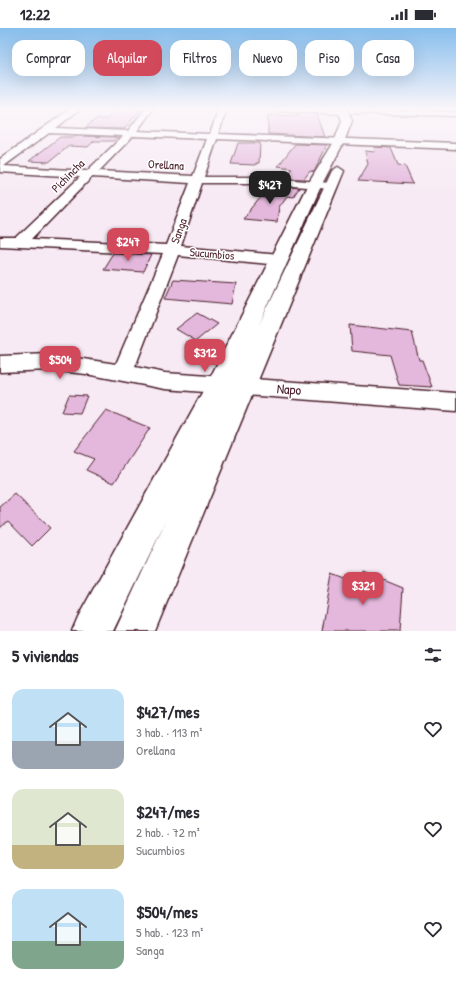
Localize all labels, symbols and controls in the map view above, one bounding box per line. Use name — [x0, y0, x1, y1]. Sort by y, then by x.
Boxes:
text: 12:22 — [20, 4, 50, 25]
chip: Comprar — [12, 40, 85, 76]
chip: Alquilar — [93, 40, 162, 76]
chip: Filtros — [170, 40, 231, 76]
chip: Nuevo — [239, 40, 297, 76]
chip: Piso — [305, 40, 354, 76]
chip: Casa — [362, 40, 414, 76]
street label: Pichincha — [47, 155, 88, 196]
street label: Orellana — [148, 155, 185, 174]
pin: $427 — [246, 171, 294, 205]
text: $427 — [258, 175, 282, 193]
street label: Sanga — [166, 216, 191, 246]
pin: $247 — [104, 228, 152, 262]
text: $247 — [116, 232, 140, 250]
street label: Sucumbios — [189, 243, 236, 264]
pin: $312 — [181, 339, 229, 373]
text: $312 — [193, 343, 217, 361]
pin: $504 — [36, 346, 84, 380]
text: $504 — [49, 350, 71, 368]
street label: Napo — [276, 378, 302, 400]
pin: $321 — [339, 572, 387, 606]
text: $321 — [351, 576, 375, 594]
text: 5 viviendas — [12, 644, 79, 667]
icon: filters — [422, 644, 444, 666]
text: $427/mes — [136, 700, 199, 723]
icon: home — [44, 705, 92, 753]
icon: heart — [422, 718, 444, 740]
text: 3 hab. · 113 m² — [136, 723, 202, 741]
text: Orellana — [136, 741, 175, 759]
text: $247/mes — [136, 800, 199, 823]
icon: home — [44, 805, 92, 853]
icon: heart — [422, 818, 444, 840]
text: 2 hab. · 72 m² — [136, 823, 200, 841]
text: Sucumbios — [136, 841, 185, 859]
text: $504/mes — [136, 900, 198, 923]
icon: home — [44, 905, 92, 953]
icon: heart — [422, 918, 444, 940]
text: 5 hab. · 123 m² — [136, 923, 203, 941]
text: Sanga — [136, 941, 164, 959]

